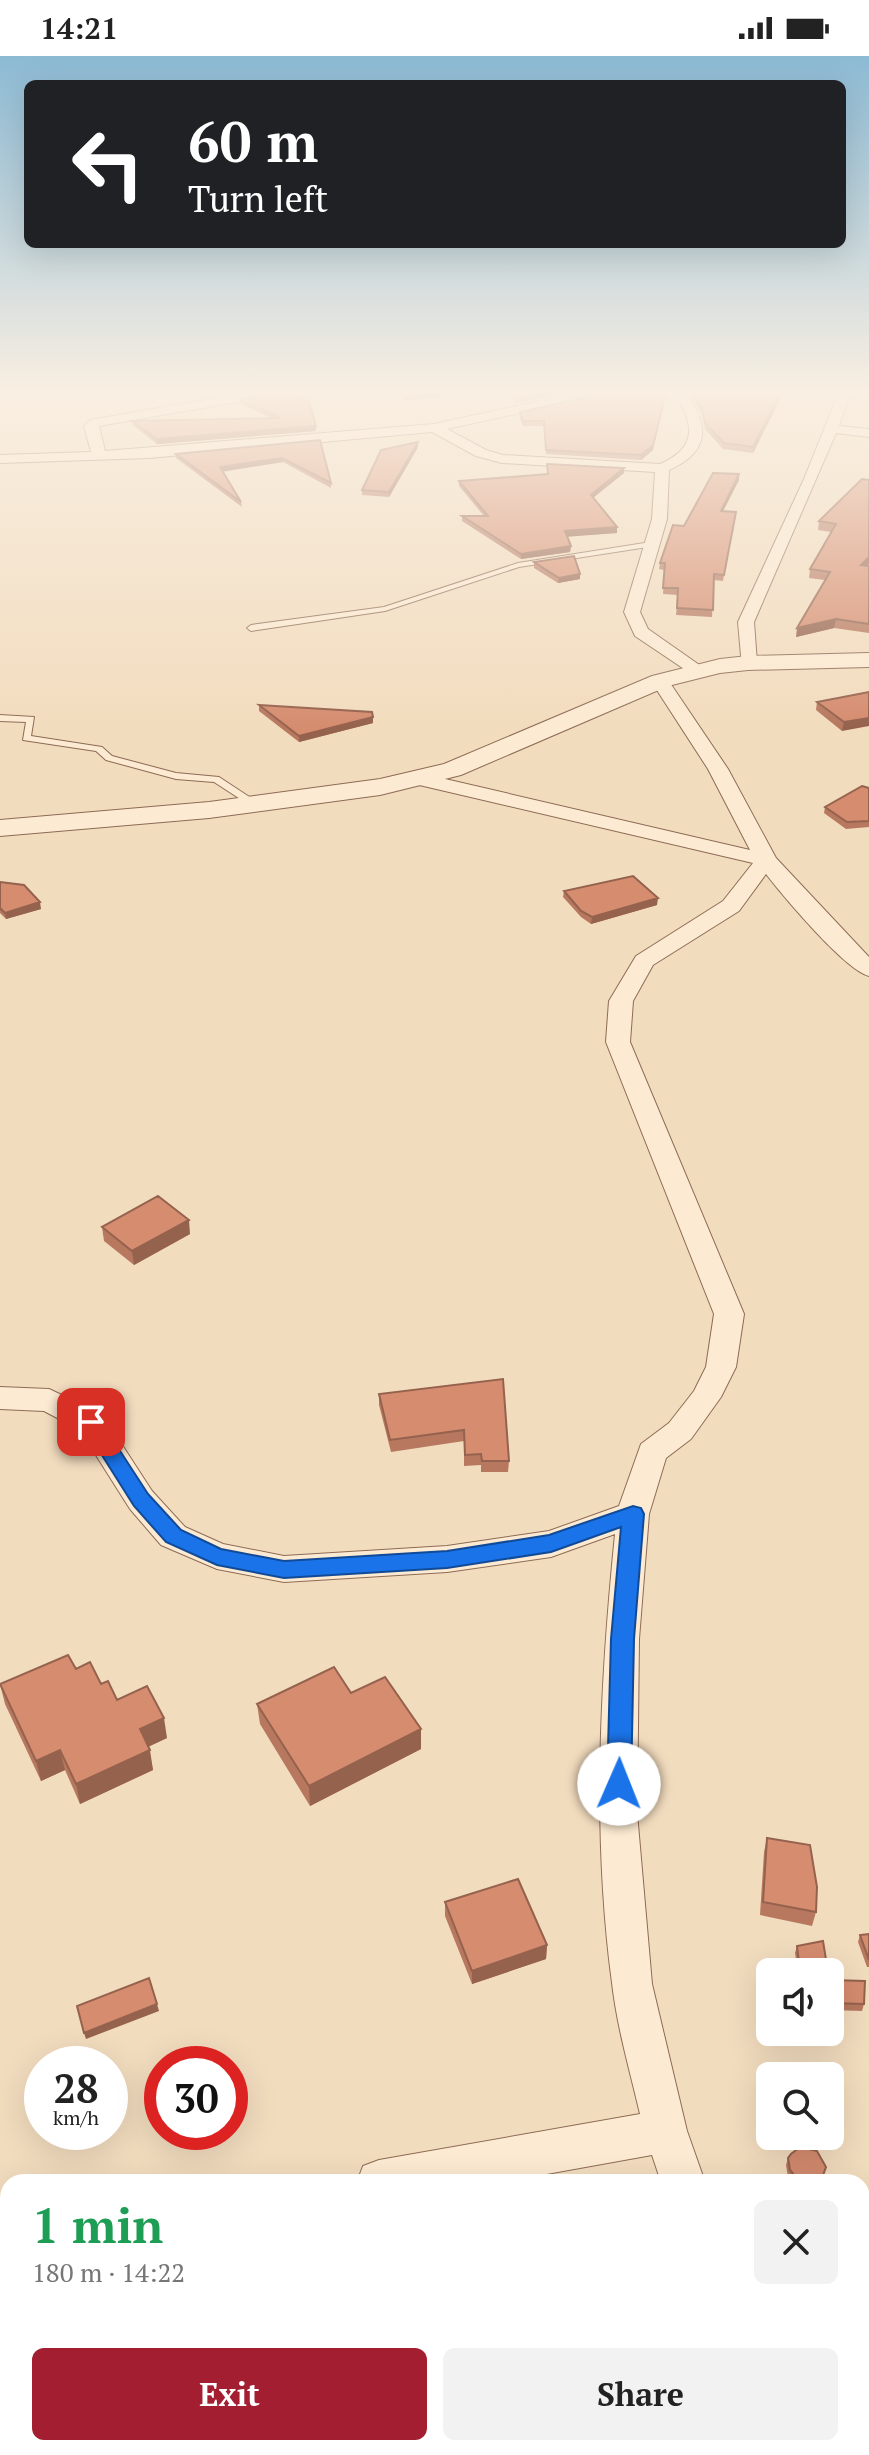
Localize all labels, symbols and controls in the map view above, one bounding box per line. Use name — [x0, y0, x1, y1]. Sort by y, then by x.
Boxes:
text: 14:21 — [40, 8, 118, 48]
text: 60 m — [188, 104, 318, 178]
icon: left — [56, 112, 160, 216]
text: Turn left — [188, 175, 328, 222]
pin — [57, 1388, 125, 1456]
icon: arrive — [69, 1400, 113, 1444]
position arrow — [577, 1742, 661, 1826]
map controls — [756, 1958, 844, 2150]
button: sound — [756, 1958, 844, 2046]
speed limit sign: 30 — [144, 2046, 248, 2150]
text: 28 — [53, 2061, 99, 2114]
button: search — [756, 2062, 844, 2150]
text: km/h — [53, 2104, 99, 2131]
text: 1 min — [32, 2193, 163, 2257]
button: close — [754, 2200, 838, 2284]
text: 180 m · 14:22 — [32, 2255, 185, 2289]
button: Exit — [32, 2348, 427, 2440]
button: Share — [443, 2348, 838, 2440]

